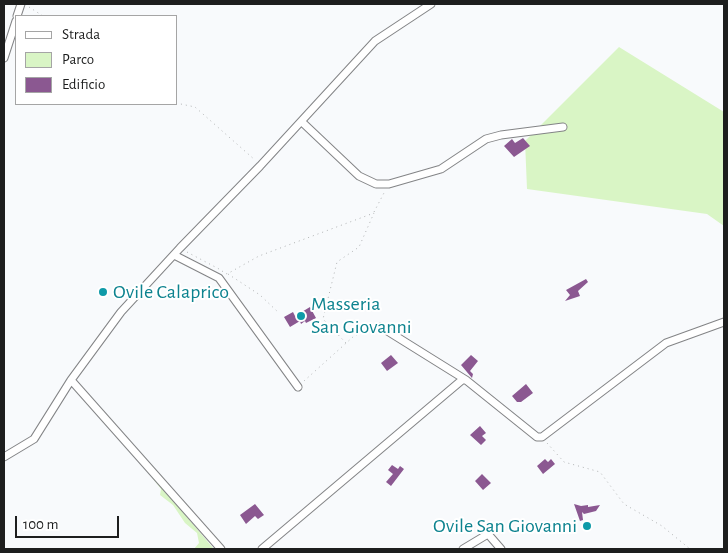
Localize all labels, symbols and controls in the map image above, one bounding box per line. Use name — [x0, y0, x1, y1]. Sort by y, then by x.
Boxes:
legend — [15, 15, 178, 105]
text: Strada — [62, 27, 100, 42]
text: Parco — [62, 52, 94, 67]
text: Edificio — [62, 77, 105, 92]
place label: Ovile Calaprico — [113, 280, 229, 304]
marker: Ovile Calaprico — [97, 286, 109, 298]
place label: Masseria San Giovanni — [311, 292, 412, 339]
marker: Masseria San Giovanni — [295, 310, 307, 322]
scale bar — [18, 506, 121, 538]
place label: Ovile San Giovanni — [433, 514, 577, 538]
text: 100 m — [23, 517, 58, 532]
marker: Ovile San Giovanni — [581, 520, 593, 532]

